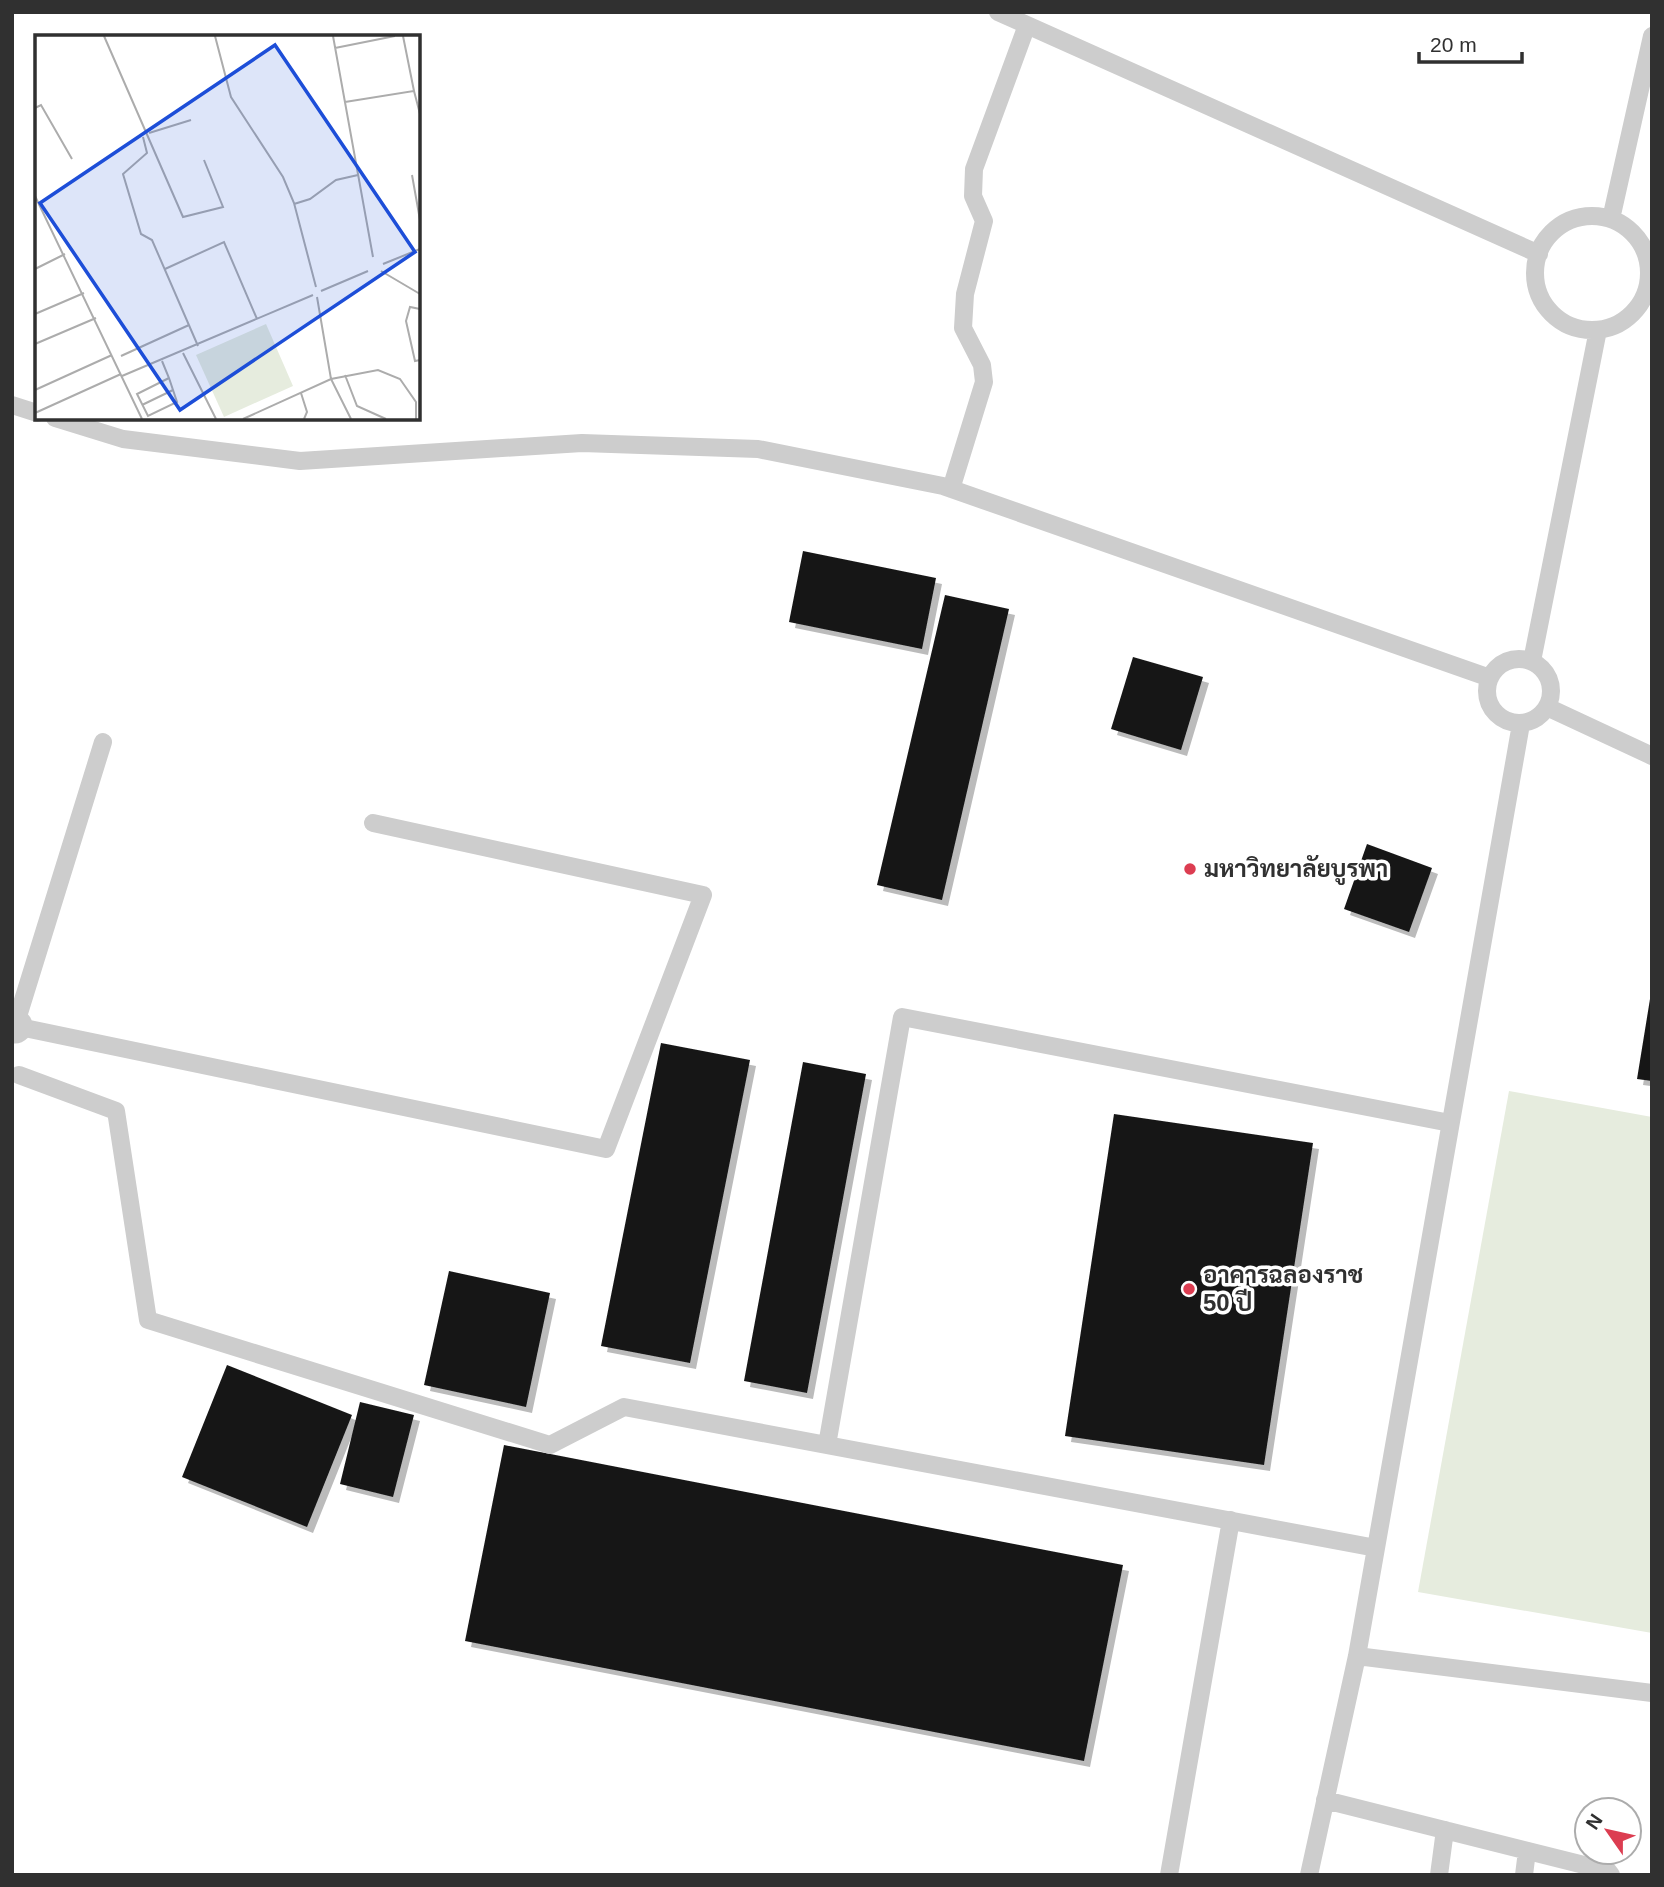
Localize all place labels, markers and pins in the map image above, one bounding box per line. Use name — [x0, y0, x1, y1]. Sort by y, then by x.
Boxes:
place label: มหาวิทยาลัยบูรพา — [1204, 854, 1388, 885]
marker: มหาวิทยาลัยบูรพา — [1182, 861, 1198, 877]
place label: อาคารฉลองราช 50 ปี — [1203, 1261, 1363, 1316]
marker: อาคารฉลองราช 50 ปี — [1181, 1281, 1197, 1297]

